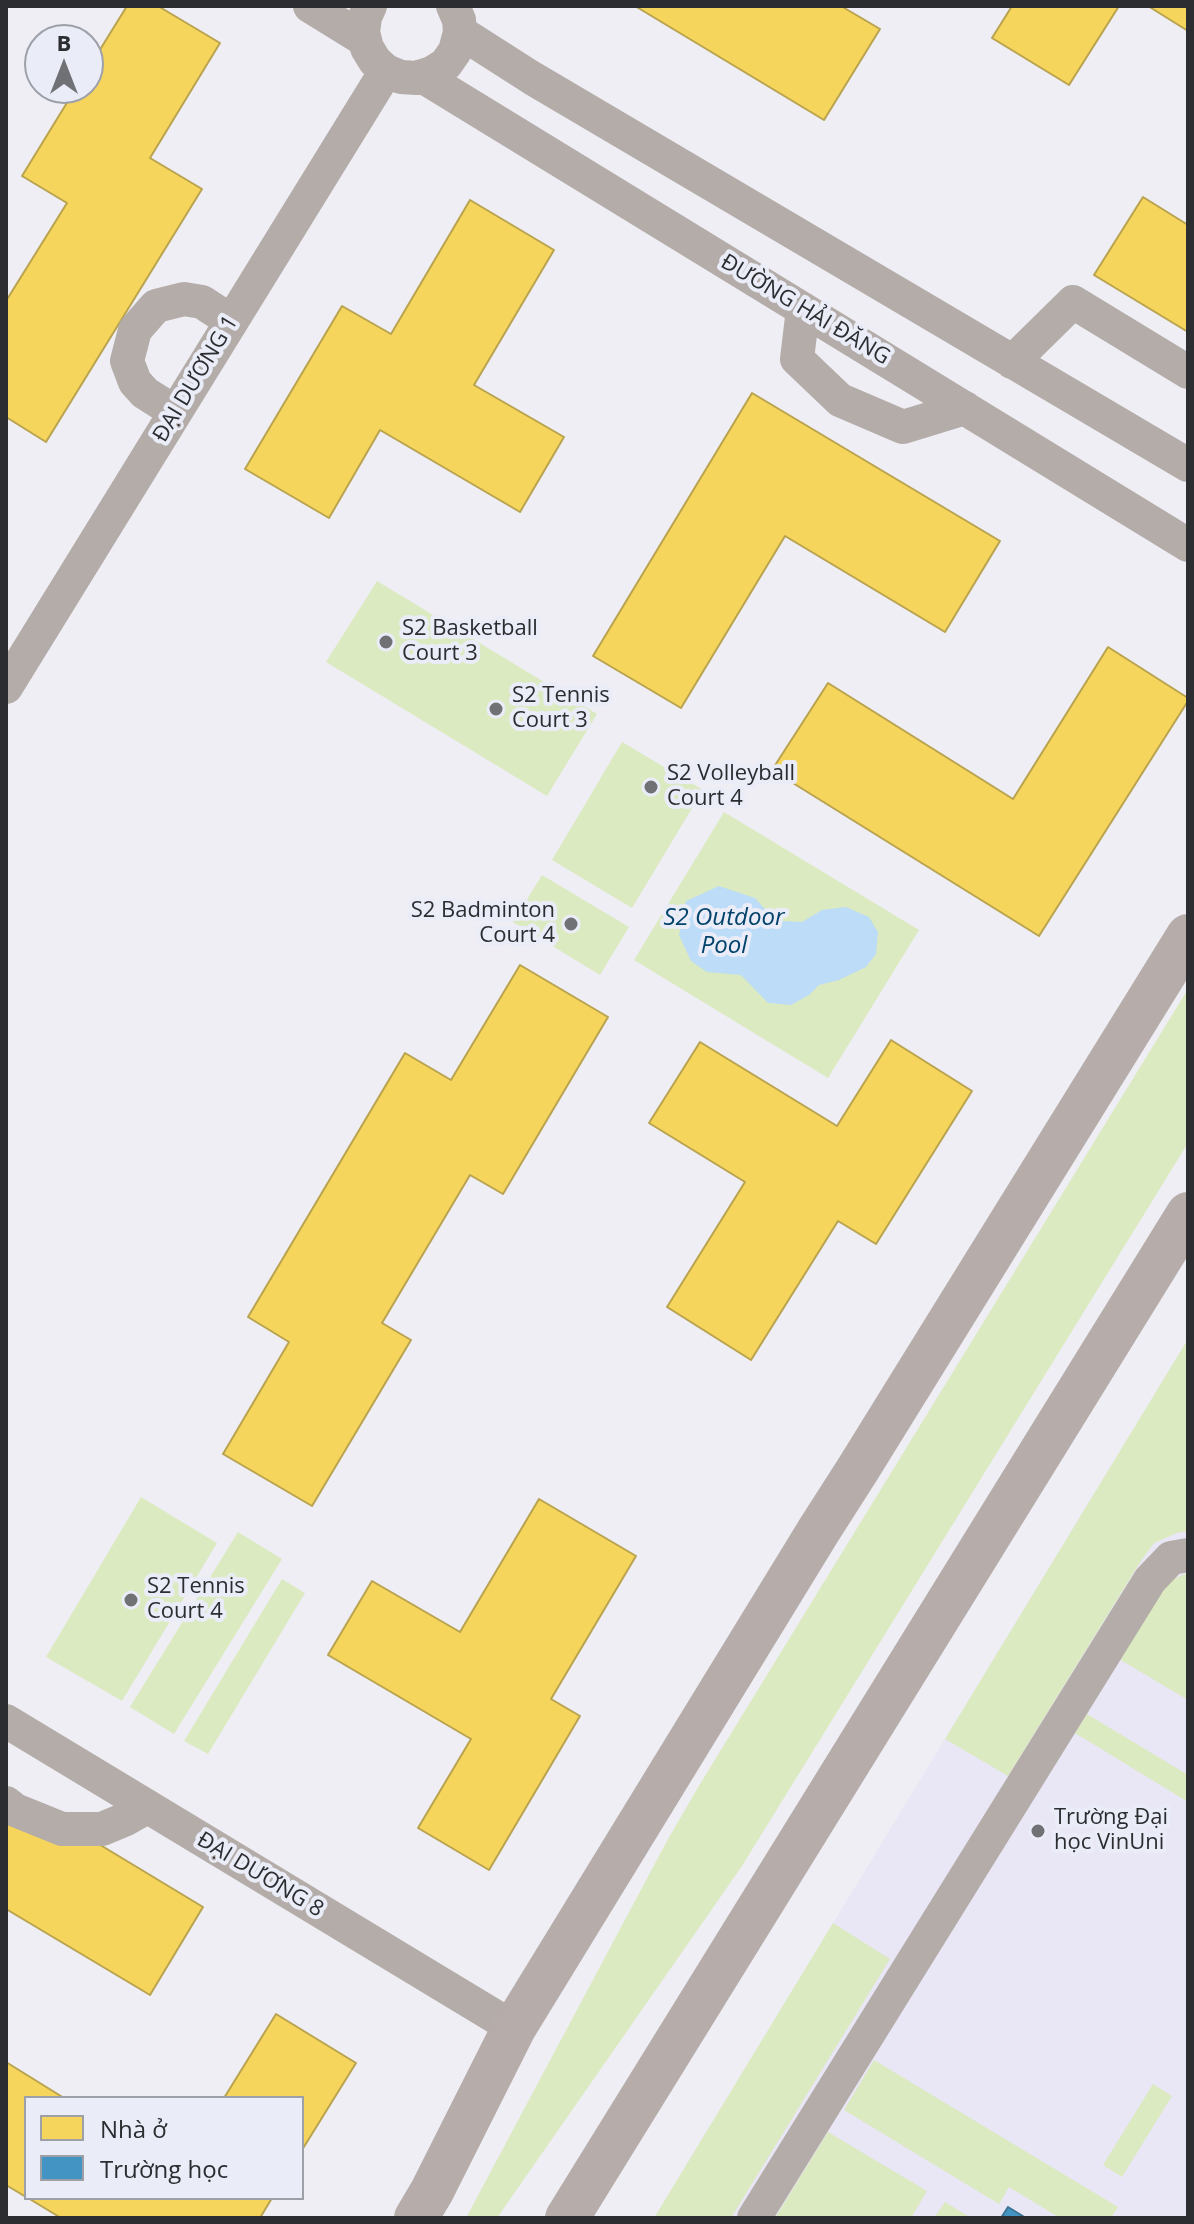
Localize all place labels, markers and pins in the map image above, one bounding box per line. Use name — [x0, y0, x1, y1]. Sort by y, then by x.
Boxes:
place label: S2 Basketball Court 3 — [402, 616, 538, 668]
marker: S2 Basketball Court 3 — [377, 633, 395, 651]
place label: S2 Tennis Court 3 — [512, 683, 610, 734]
marker: S2 Tennis Court 3 — [487, 700, 505, 718]
place label: S2 Volleyball Court 4 — [667, 761, 795, 812]
marker: S2 Volleyball Court 4 — [642, 778, 660, 796]
place label: S2 Badminton Court 4 — [411, 898, 555, 950]
marker: S2 Badminton Court 4 — [562, 915, 580, 933]
place label: S2 Tennis Court 4 — [147, 1574, 245, 1626]
marker: S2 Tennis Court 4 — [122, 1591, 140, 1609]
place label: Trường Đại học VinUni — [1054, 1805, 1168, 1856]
marker: Trường Đại học VinUni — [1029, 1822, 1047, 1840]

